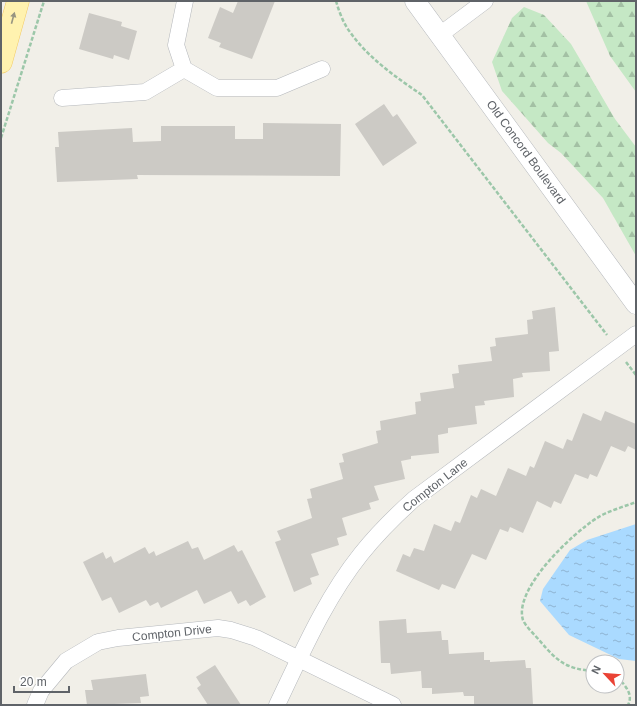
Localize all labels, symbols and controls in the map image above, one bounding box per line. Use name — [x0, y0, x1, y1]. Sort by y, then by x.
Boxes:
one-way arrow — [11, 12, 17, 24]
street label: Old Concord Boulevard — [484, 97, 568, 207]
street label: Compton Lane — [400, 455, 471, 515]
street label: Compton Drive — [131, 622, 213, 644]
north arrow — [585, 654, 625, 694]
text: N — [589, 663, 603, 676]
scale bar — [14, 668, 69, 694]
text: 20 m — [20, 675, 47, 689]

